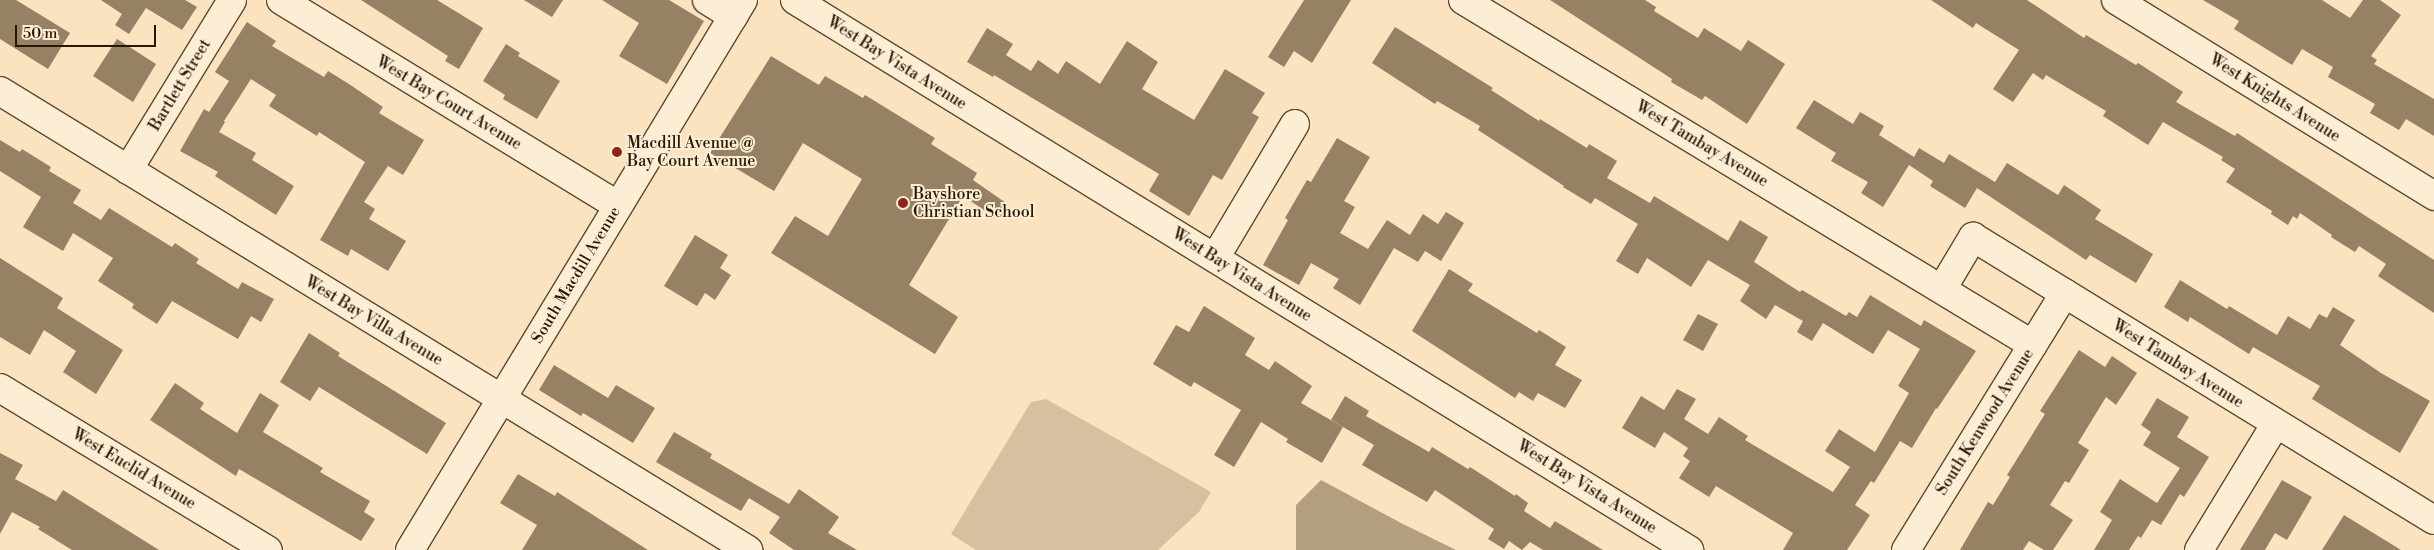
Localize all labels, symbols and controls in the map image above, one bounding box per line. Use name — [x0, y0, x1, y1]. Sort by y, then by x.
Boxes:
street label: West Bay Vista Avenue — [824, 12, 970, 114]
scale bar — [18, 15, 159, 47]
text: 50 m — [23, 24, 57, 43]
street label: Bartlett Street — [145, 36, 215, 134]
street label: West Knights Avenue — [2206, 50, 2344, 146]
street label: West Bay Court Avenue — [373, 52, 525, 154]
street label: West Tambay Avenue — [1632, 97, 1772, 191]
place label: Macdill Avenue @ Bay Court Avenue — [627, 133, 755, 171]
marker: Macdill Avenue @ Bay Court Avenue — [611, 146, 623, 158]
place label: Bayshore Christian School — [913, 184, 1034, 222]
marker: Bayshore Christian School — [897, 197, 909, 209]
street label: South Macdill Avenue — [528, 203, 624, 347]
street label: West Bay Vista Avenue — [1169, 224, 1315, 326]
street label: West Bay Villa Avenue — [302, 272, 446, 370]
street label: West Tambay Avenue — [2109, 316, 2247, 412]
street label: South Kenwood Avenue — [1932, 345, 2038, 499]
street label: West Euclid Avenue — [69, 424, 199, 514]
street label: West Bay Vista Avenue — [1514, 436, 1660, 538]

